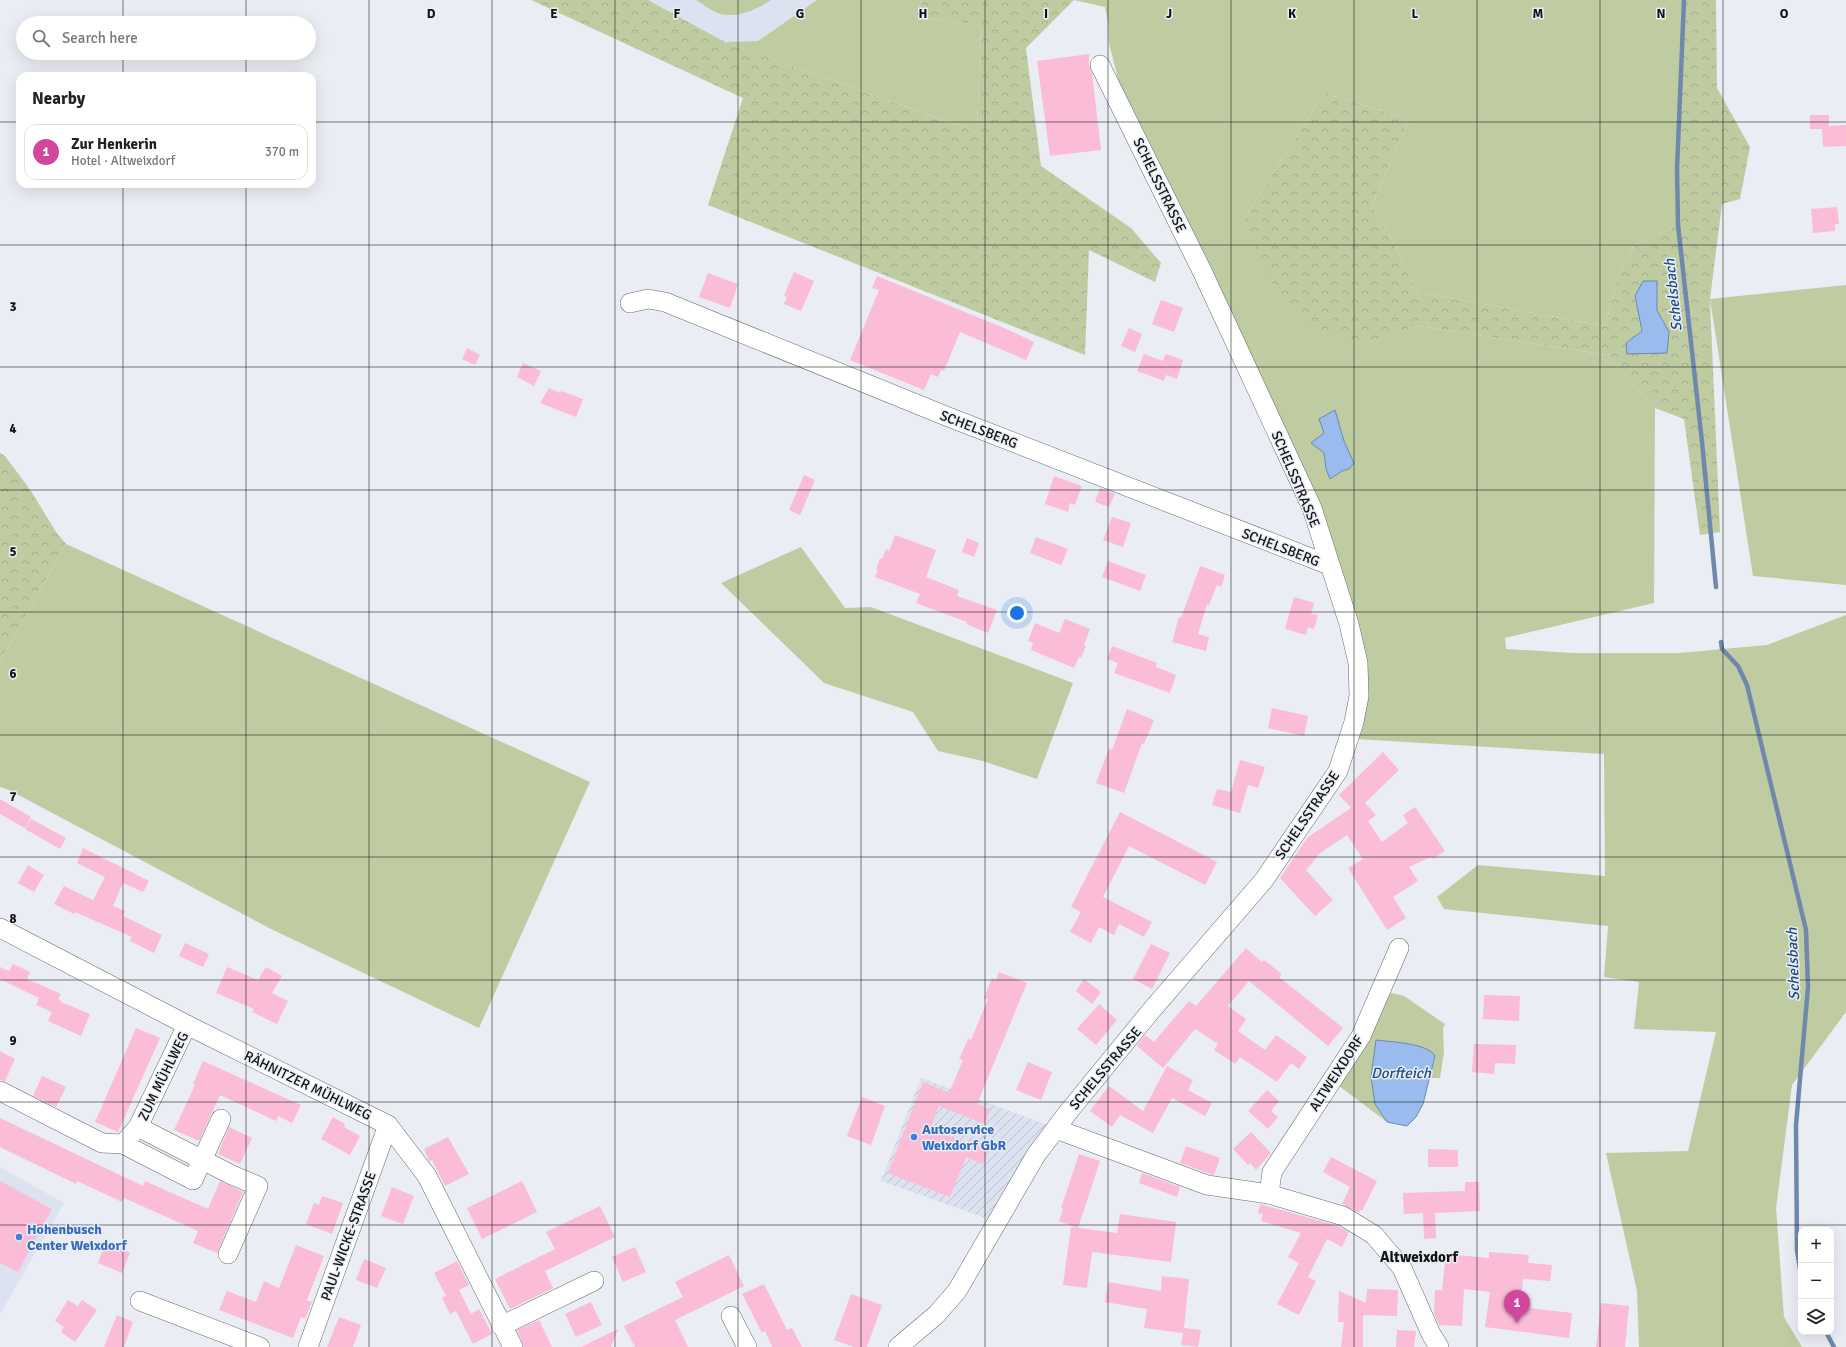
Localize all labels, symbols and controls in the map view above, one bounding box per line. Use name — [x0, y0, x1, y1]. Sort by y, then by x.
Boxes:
text: D — [427, 6, 436, 22]
text: E — [550, 6, 558, 22]
text: F — [674, 6, 681, 22]
text: G — [796, 6, 804, 22]
text: H — [919, 6, 927, 22]
text: I — [1044, 6, 1048, 22]
text: J — [1166, 6, 1172, 22]
text: K — [1288, 6, 1296, 22]
text: L — [1412, 6, 1419, 22]
text: M — [1533, 6, 1544, 22]
text: N — [1656, 6, 1666, 22]
text: O — [1780, 6, 1789, 22]
search box — [16, 16, 316, 60]
icon: search — [30, 27, 52, 49]
text: Search here — [62, 29, 138, 47]
text: Nearby — [32, 88, 85, 109]
text: Zur Henkerin — [71, 135, 157, 153]
street label: SCHELSSTRASSE — [1129, 135, 1190, 235]
text: 1 — [42, 144, 50, 160]
text: 370 m — [265, 144, 299, 160]
text: Hotel · Altweixdorf — [71, 153, 175, 169]
water label: Schelsbach — [1660, 257, 1686, 332]
text: 3 — [9, 299, 17, 315]
street label: SCHELSBERG — [937, 407, 1020, 452]
text: 4 — [9, 421, 17, 437]
street label: SCHELSSTRASSE — [1268, 428, 1324, 530]
street label: SCHELSBERG — [1239, 525, 1322, 570]
text: 5 — [9, 544, 17, 560]
your location — [1007, 603, 1027, 623]
text: 6 — [9, 666, 17, 682]
street label: SCHELSSTRASSE — [1272, 768, 1343, 863]
text: 7 — [9, 789, 17, 805]
text: 8 — [9, 911, 17, 927]
water label: Schelsbach — [1783, 927, 1803, 1001]
street label: SCHELSSTRASSE — [1066, 1023, 1145, 1113]
street label: ZUM MÜHLWEG — [135, 1029, 192, 1124]
street label: ALTWEIXDORF — [1305, 1032, 1367, 1115]
text: 9 — [9, 1033, 17, 1049]
street label: RÄHNITZER MÜHLWEG — [241, 1047, 374, 1124]
water label: Dorfteich — [1371, 1064, 1432, 1082]
place label: Autoservice Weixdorf GbR — [922, 1121, 1007, 1154]
marker: Autoservice Weixdorf GbR — [909, 1132, 919, 1142]
street label: PAUL-WICKE-STRASSE — [317, 1169, 380, 1303]
place label: Hohenbusch Center Weixdorf — [27, 1221, 127, 1254]
map controls — [1798, 1227, 1834, 1335]
button: + — [1798, 1227, 1834, 1263]
marker: Hohenbusch Center Weixdorf — [14, 1232, 24, 1242]
district label: Altweixdorf — [1380, 1248, 1459, 1266]
button: − — [1798, 1263, 1834, 1299]
pin: 1 — [1504, 1290, 1530, 1323]
button: layers — [1798, 1299, 1834, 1335]

